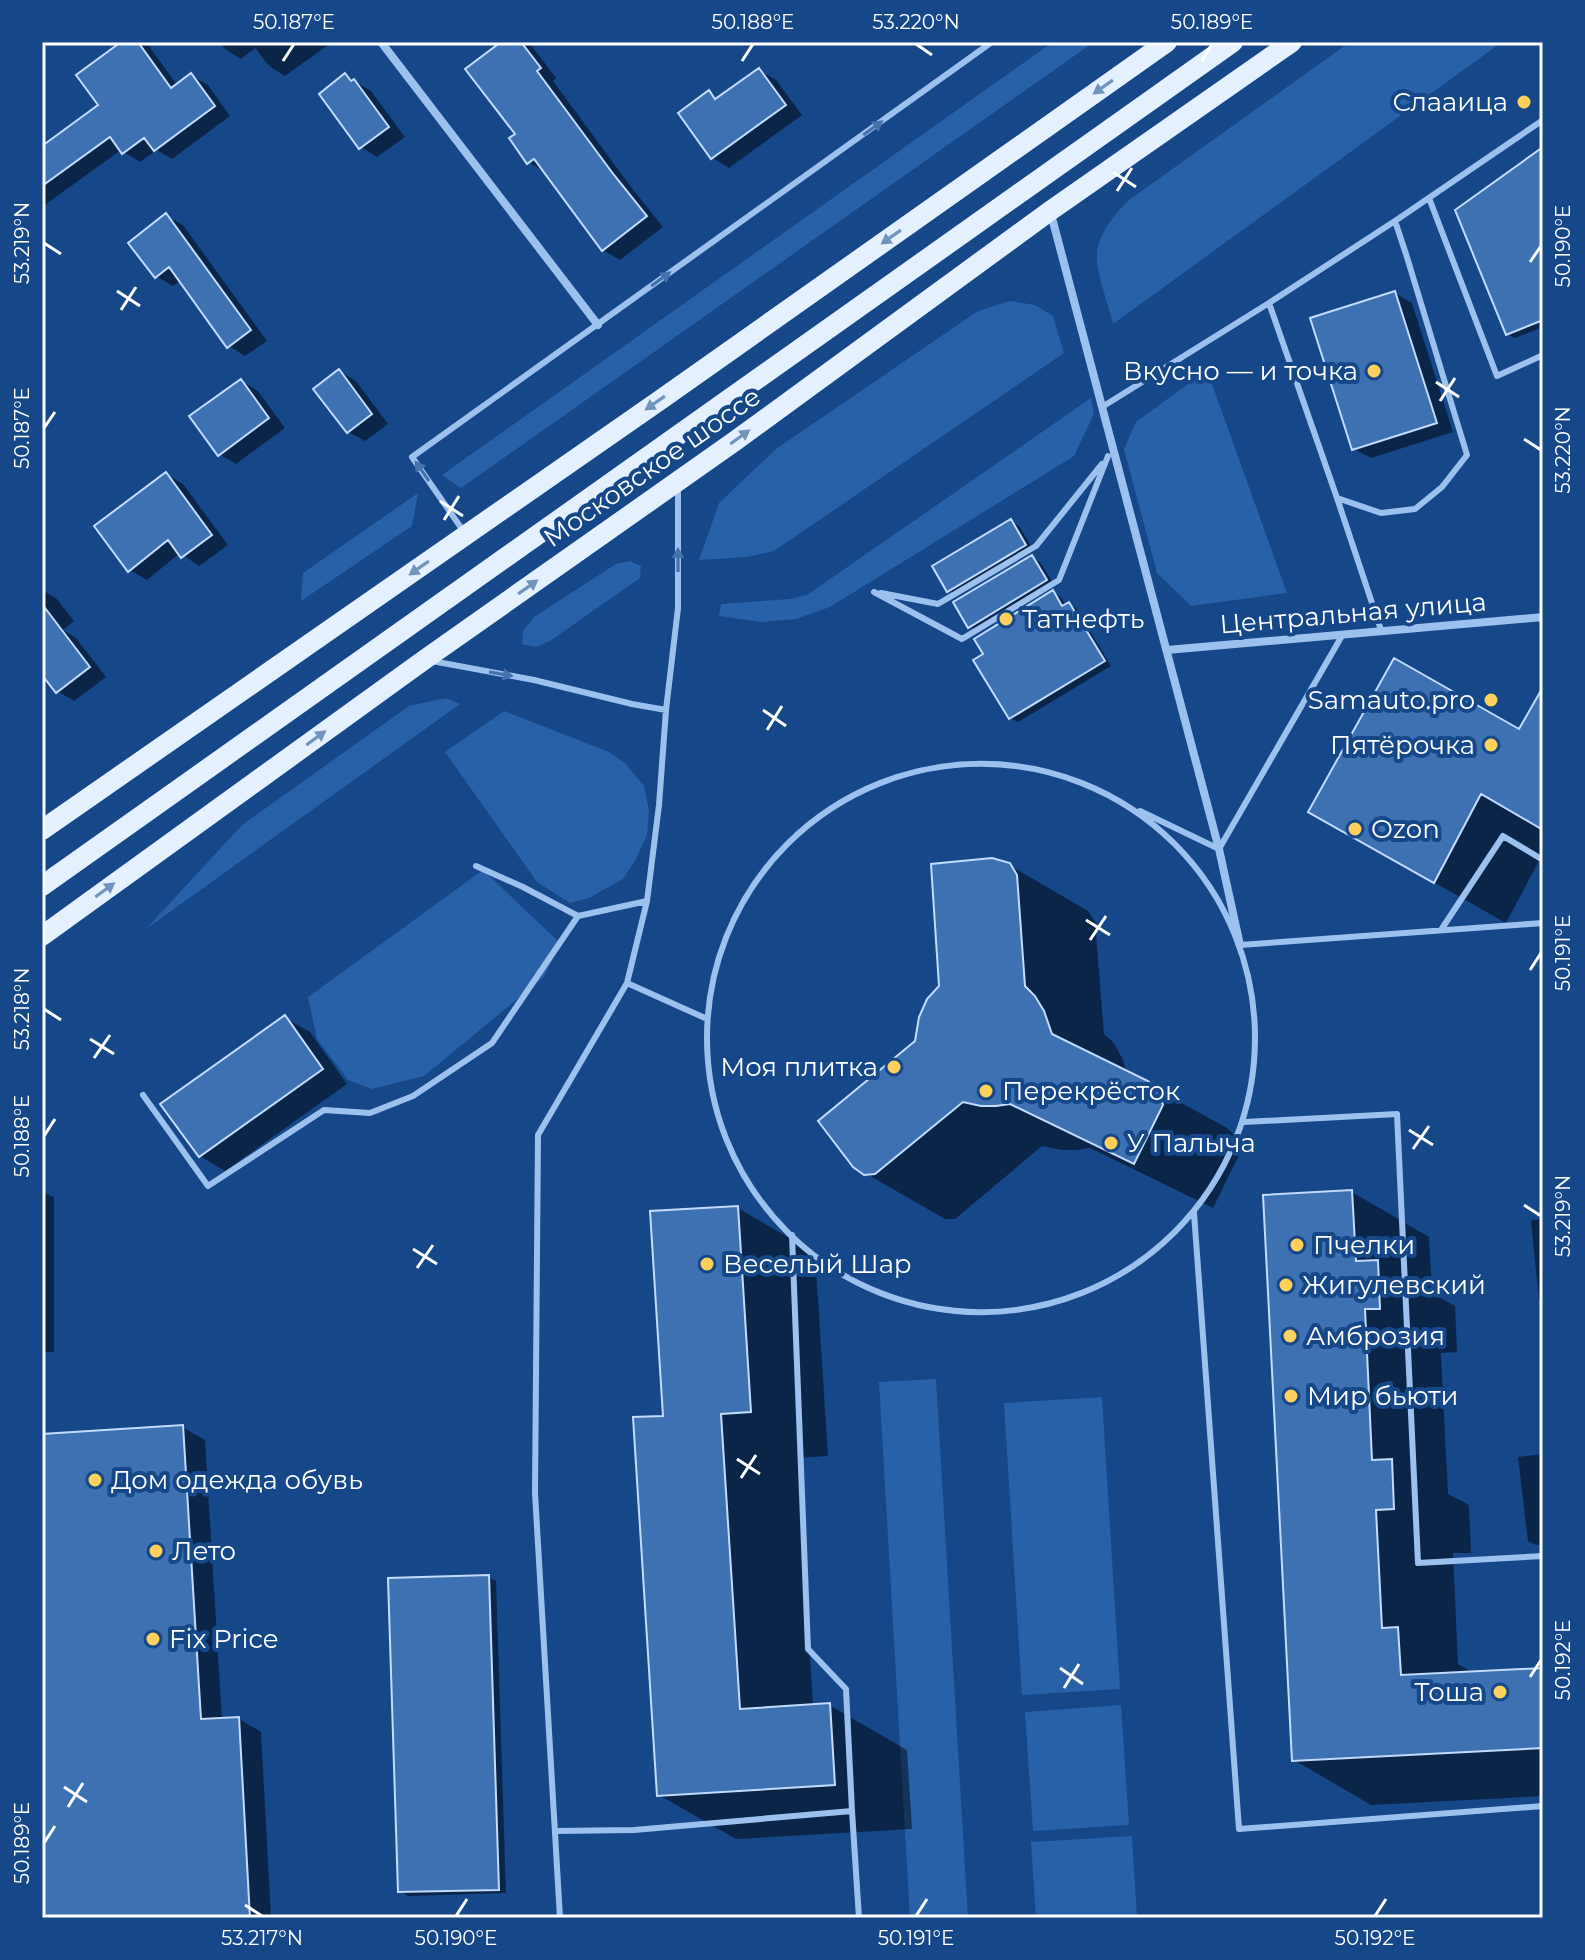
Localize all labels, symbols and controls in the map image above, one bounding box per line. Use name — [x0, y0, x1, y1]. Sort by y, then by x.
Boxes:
text: 50.187°E — [253, 10, 335, 34]
text: 50.188°E — [712, 10, 794, 34]
text: 53.220°N — [872, 10, 960, 34]
text: 50.189°E — [1171, 10, 1253, 34]
one-way arrow — [1092, 79, 1114, 95]
place label: Слааица — [1392, 86, 1508, 118]
marker: Слааица — [1515, 93, 1533, 111]
one-way arrow — [862, 120, 883, 136]
text: 53.219°N — [10, 202, 34, 284]
text: 50.190°E — [1551, 205, 1575, 287]
one-way arrow — [880, 229, 901, 244]
one-way arrow — [651, 272, 672, 287]
place label: Вкусно — и точка — [1123, 355, 1358, 387]
marker: Вкусно — и точка — [1365, 362, 1383, 380]
street label: Московское шоссе — [537, 380, 767, 554]
text: 50.187°E — [10, 387, 34, 469]
one-way arrow — [645, 395, 666, 410]
text: 53.220°N — [1551, 406, 1575, 494]
one-way arrow — [729, 429, 751, 445]
one-way arrow — [415, 460, 430, 481]
one-way arrow — [672, 547, 684, 572]
one-way arrow — [409, 560, 430, 575]
one-way arrow — [517, 580, 538, 595]
street label: Центральная улица — [1218, 585, 1488, 641]
place label: Татнефть — [1022, 603, 1144, 635]
marker: Татнефть — [997, 610, 1015, 628]
one-way arrow — [489, 668, 514, 680]
place label: Samauto.pro — [1308, 684, 1475, 716]
marker: Samauto.pro — [1482, 691, 1500, 709]
place label: Пятёрочка — [1330, 729, 1475, 761]
one-way arrow — [305, 730, 327, 746]
marker: Пятёрочка — [1482, 736, 1500, 754]
place label: Ozon — [1371, 813, 1440, 845]
marker: Ozon — [1346, 820, 1364, 838]
one-way arrow — [95, 883, 116, 898]
text: 50.191°E — [1551, 915, 1575, 991]
text: 53.218°N — [10, 968, 34, 1050]
place label: Моя плитка — [720, 1051, 878, 1083]
marker: Моя плитка — [885, 1058, 903, 1076]
place label: Перекрёсток — [1002, 1075, 1180, 1107]
marker: Перекрёсток — [977, 1082, 995, 1100]
text: 50.188°E — [10, 1095, 34, 1177]
place label: У Палыча — [1127, 1127, 1256, 1159]
marker: У Палыча — [1102, 1134, 1120, 1152]
text: 53.219°N — [1551, 1175, 1575, 1257]
place label: Пчелки — [1313, 1229, 1415, 1261]
marker: Пчелки — [1288, 1236, 1306, 1254]
place label: Веселый Шар — [723, 1248, 912, 1280]
marker: Веселый Шар — [698, 1255, 716, 1273]
place label: Жигулевский — [1302, 1269, 1486, 1301]
marker: Жигулевский — [1277, 1276, 1295, 1294]
place label: Амброзия — [1306, 1320, 1445, 1352]
marker: Амброзия — [1281, 1327, 1299, 1345]
place label: Мир бьюти — [1307, 1380, 1459, 1412]
marker: Мир бьюти — [1282, 1387, 1300, 1405]
place label: Дом одежда обувь — [111, 1464, 363, 1496]
marker: Дом одежда обувь — [86, 1471, 104, 1489]
place label: Лето — [172, 1535, 236, 1567]
marker: Лето — [147, 1542, 165, 1560]
text: 50.192°E — [1551, 1620, 1575, 1700]
place label: Fix Price — [169, 1623, 279, 1655]
marker: Fix Price — [144, 1630, 162, 1648]
place label: Тоша — [1414, 1676, 1484, 1708]
marker: Тоша — [1491, 1683, 1509, 1701]
text: 50.189°E — [10, 1802, 34, 1884]
text: 53.217°N — [221, 1926, 303, 1950]
text: 50.190°E — [415, 1926, 497, 1950]
text: 50.191°E — [878, 1926, 954, 1950]
text: 50.192°E — [1335, 1926, 1415, 1950]

